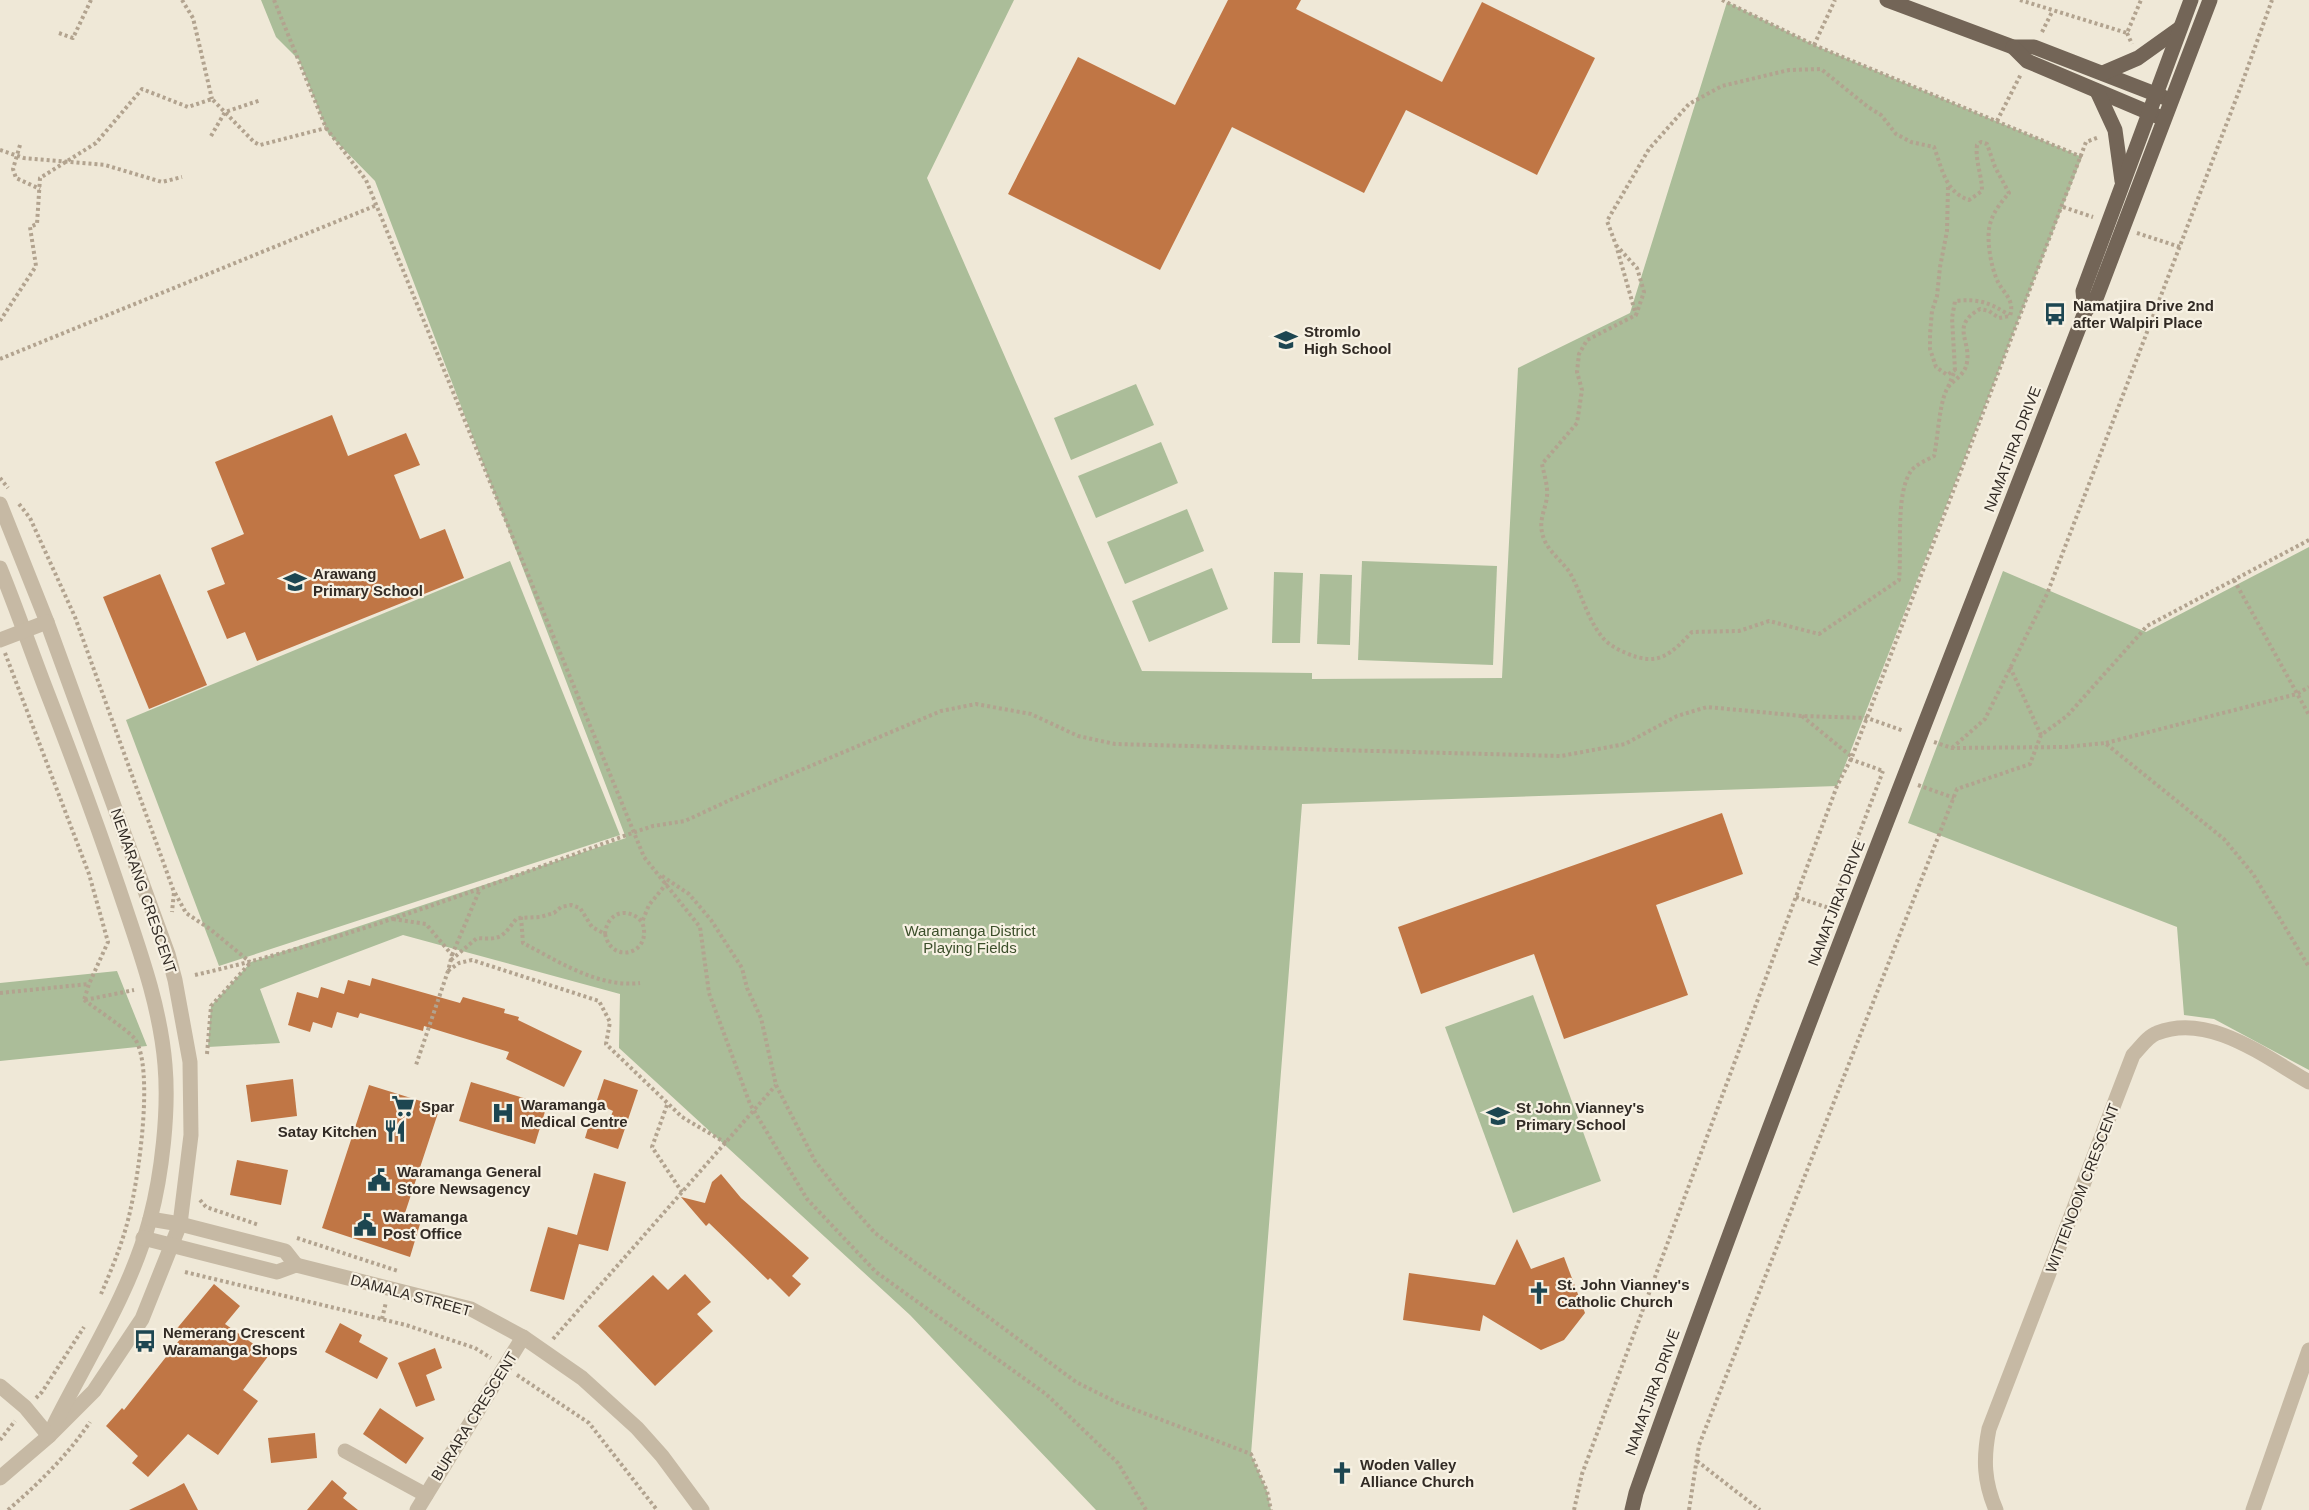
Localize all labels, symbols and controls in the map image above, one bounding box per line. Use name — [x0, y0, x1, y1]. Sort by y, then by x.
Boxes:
place label: Namatjira Drive 2nd after Walpiri Place — [2073, 297, 2214, 331]
bus stop icon: Namatjira Drive 2nd after Walpiri Place — [2042, 301, 2068, 327]
place label: Stromlo High School — [1304, 323, 1392, 357]
school or university icon: Stromlo High School — [1273, 327, 1299, 353]
street label: NAMATJIRA DRIVE — [1980, 384, 2044, 514]
place label: Arawang Primary School — [313, 565, 423, 599]
school or university icon: Arawang Primary School — [282, 569, 308, 595]
street label: NEMARANG CRESCENT — [108, 806, 180, 976]
street label: NAMATJIRA DRIVE — [1804, 838, 1868, 968]
park label: Waramanga District Playing Fields — [904, 922, 1036, 956]
supermarket icon: Spar — [390, 1093, 416, 1119]
place label: Waramanga Medical Centre — [521, 1096, 628, 1130]
place label: Spar — [421, 1098, 455, 1115]
place label: St John Vianney's Primary School — [1516, 1099, 1644, 1133]
hospital icon: Waramanga Medical Centre — [490, 1100, 516, 1126]
street label: WITTENOOM CRESCENT — [2042, 1101, 2122, 1275]
school or university icon: St John Vianney's Primary School — [1485, 1103, 1511, 1129]
restaurant icon: Satay Kitchen — [382, 1118, 408, 1144]
place label: Satay Kitchen — [278, 1123, 377, 1140]
place label: Waramanga General Store Newsagency — [397, 1163, 542, 1197]
public building icon: Waramanga General Store Newsagency — [366, 1167, 392, 1193]
place label: Waramanga Post Office — [383, 1208, 468, 1242]
public building icon: Waramanga Post Office — [352, 1212, 378, 1238]
street label: DAMALA STREET — [349, 1271, 473, 1319]
place label: St. John Vianney's Catholic Church — [1557, 1276, 1690, 1310]
church icon: St. John Vianney's Catholic Church — [1526, 1280, 1552, 1306]
place label: Nemerang Crescent Waramanga Shops — [163, 1324, 305, 1358]
street label: NAMATJIRA DRIVE — [1621, 1327, 1683, 1457]
bus stop icon: Nemerang Crescent Waramanga Shops — [132, 1328, 158, 1354]
street label: BURARA CRESCENT — [427, 1349, 521, 1483]
place label: Woden Valley Alliance Church — [1360, 1456, 1474, 1490]
church icon: Woden Valley Alliance Church — [1329, 1460, 1355, 1486]

